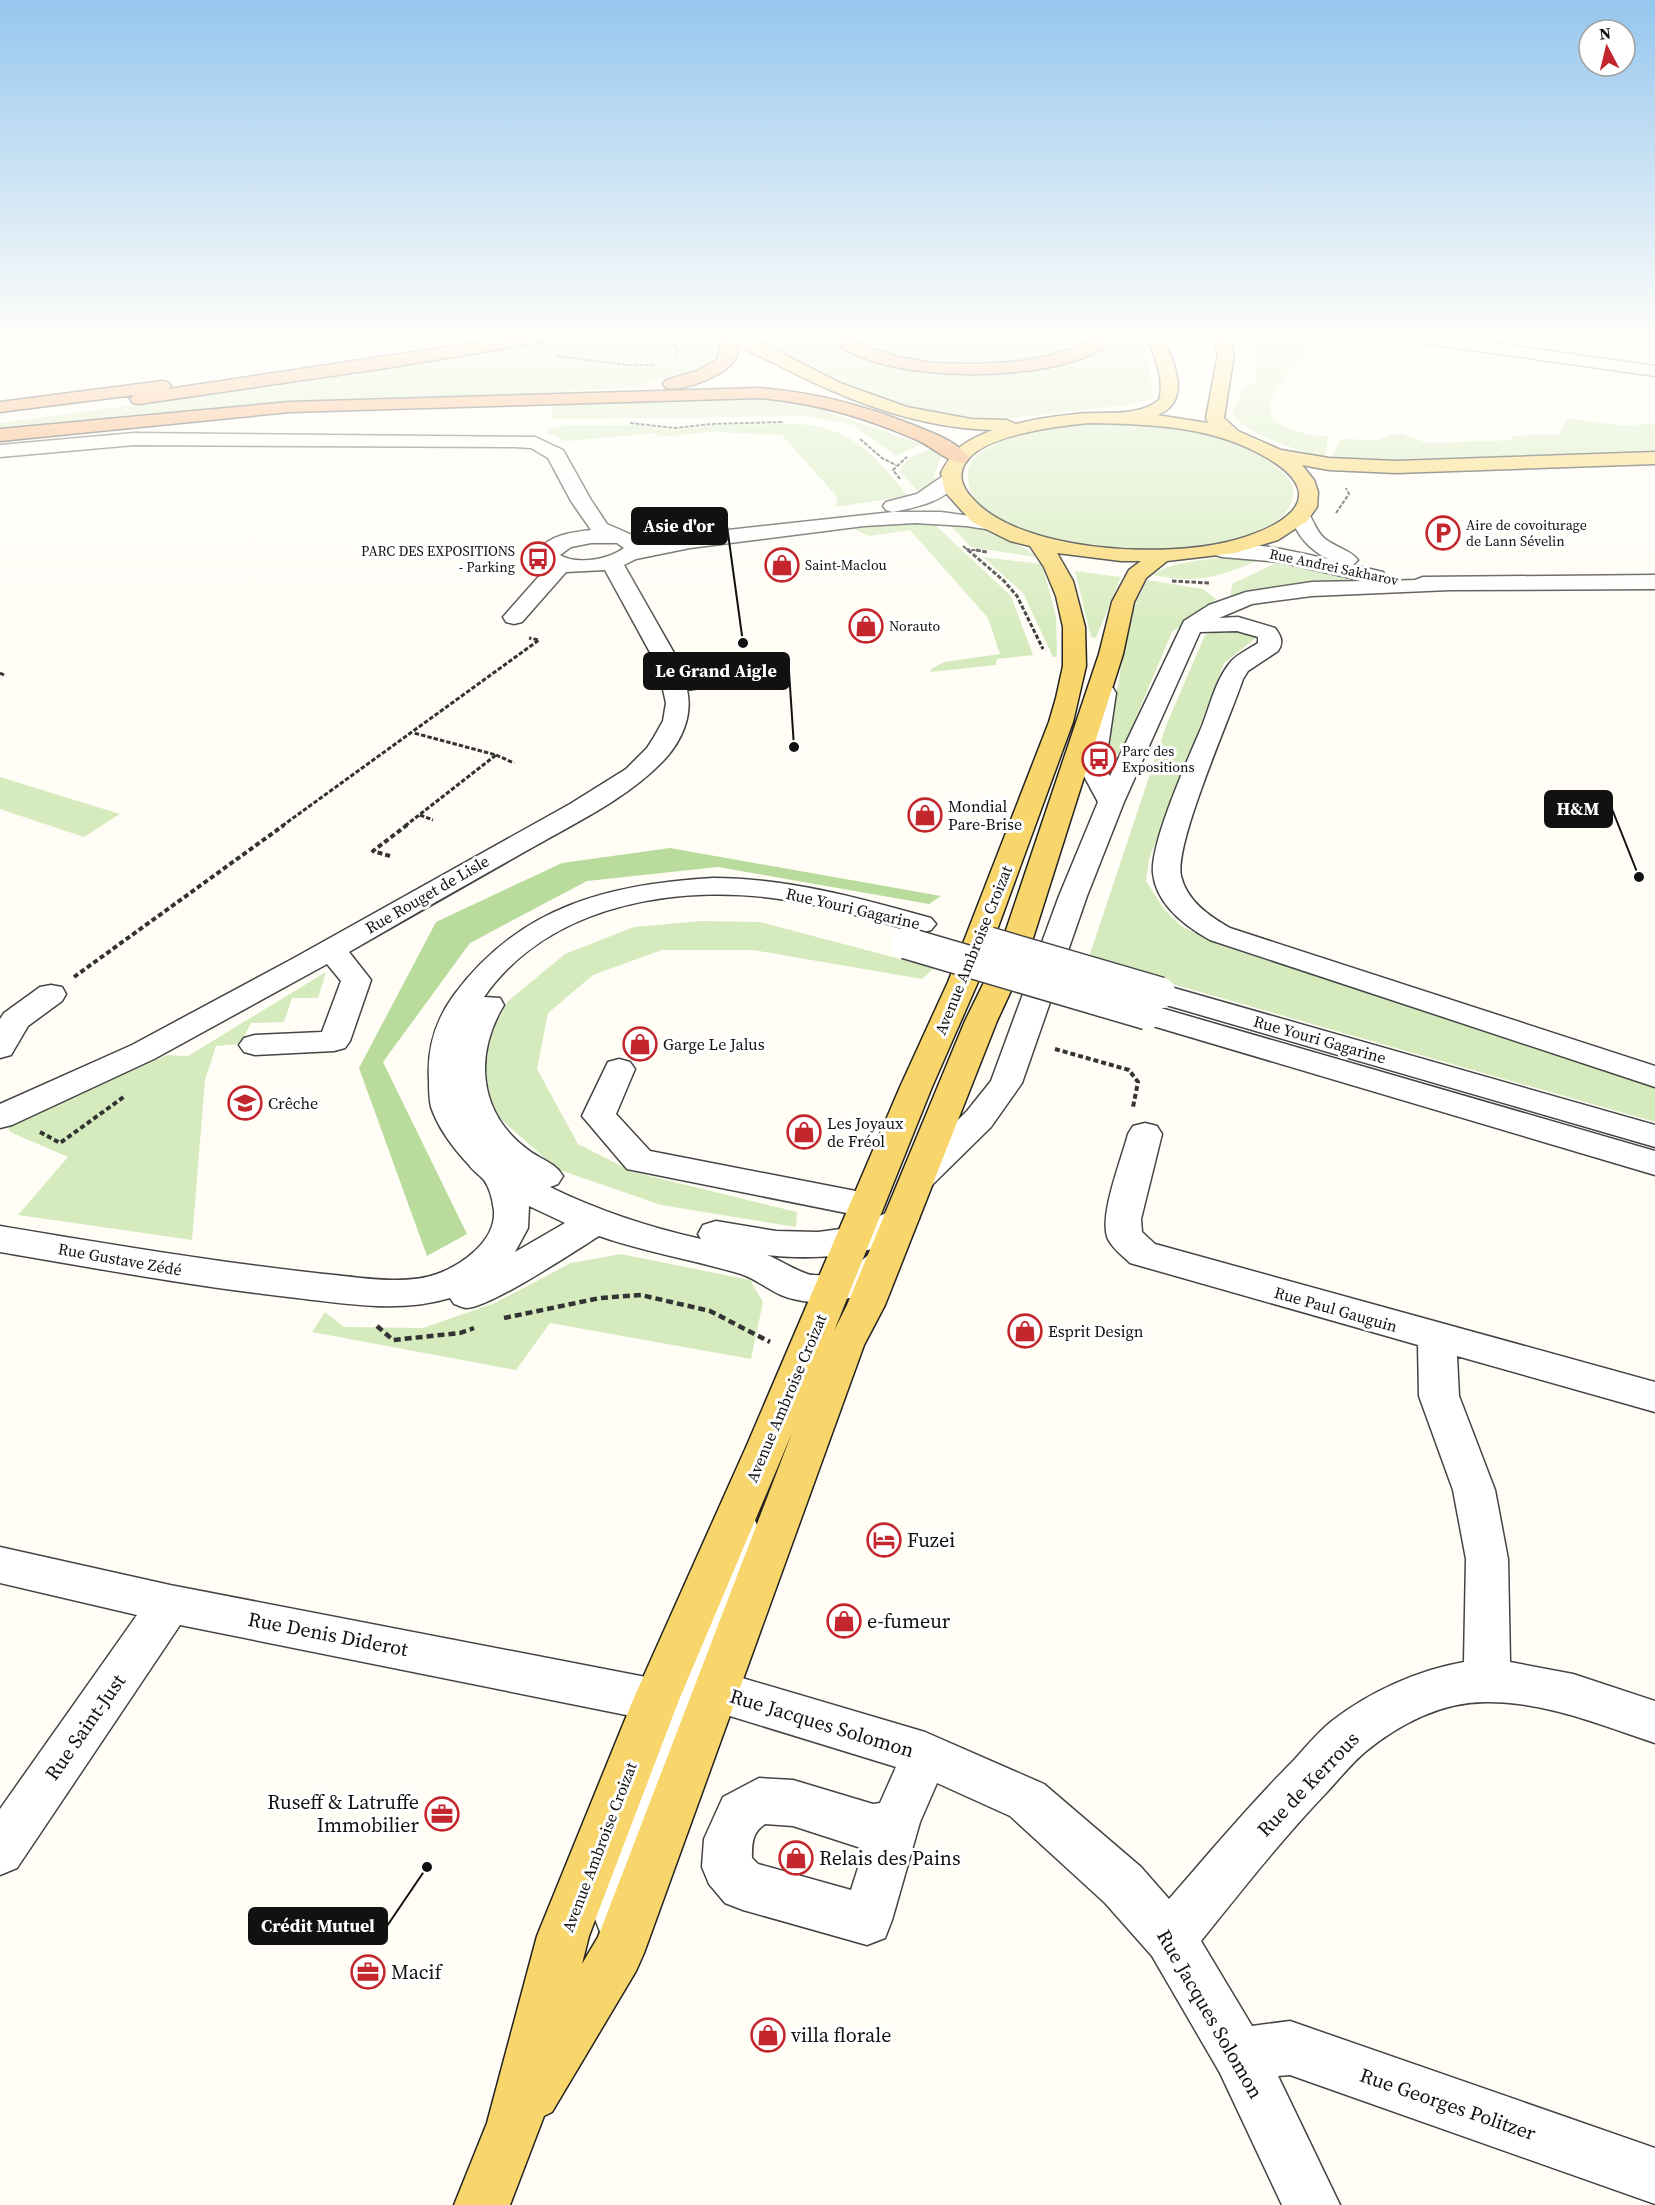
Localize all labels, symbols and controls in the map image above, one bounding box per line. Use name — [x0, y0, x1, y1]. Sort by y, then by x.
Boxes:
north arrow — [1577, 18, 1637, 78]
text: N — [1598, 21, 1613, 45]
callout: Asie d'or — [632, 508, 727, 544]
text: Asie d'or — [643, 513, 715, 538]
parking icon: Aire de covoiturage de Lann Sévelin — [1425, 515, 1461, 551]
place label: Aire de covoiturage de Lann Sévelin — [1466, 515, 1587, 551]
place label: PARC DES EXPOSITIONS - Parking — [361, 541, 515, 577]
bus stop icon: PARC DES EXPOSITIONS - Parking — [520, 541, 556, 577]
street label: Rue Andrei Sakharov — [1268, 544, 1400, 590]
shop icon: Saint-Maclou — [764, 547, 800, 583]
place label: Saint-Maclou — [805, 555, 887, 575]
shop icon: Norauto — [848, 608, 884, 644]
place label: Norauto — [889, 616, 940, 636]
callout: Le Grand Aigle — [644, 653, 789, 689]
text: Le Grand Aigle — [655, 658, 777, 683]
bus stop icon: Parc des Expositions — [1081, 741, 1117, 777]
place label: Parc des Expositions — [1122, 741, 1195, 777]
callout: H&M — [1545, 791, 1612, 827]
place label: Mondial Pare-Brise — [948, 795, 1022, 835]
text: H&M — [1557, 796, 1599, 821]
shop icon: Mondial Pare-Brise — [907, 797, 943, 833]
street label: Rue Rouget de Lisle — [361, 850, 493, 938]
street label: Avenue Ambroise Croizat — [929, 862, 1017, 1038]
street label: Rue Youri Gagarine — [784, 882, 922, 934]
street label: Rue Youri Gagarine — [1251, 1010, 1389, 1068]
shop icon: Garge Le Jalus — [622, 1026, 658, 1062]
place label: Garge Le Jalus — [663, 1033, 765, 1055]
school or university icon: Crêche — [227, 1085, 263, 1121]
place label: Crêche — [268, 1092, 318, 1114]
place label: Les Joyaux de Fréol — [827, 1112, 904, 1152]
shop icon: Les Joyaux de Fréol — [786, 1114, 822, 1150]
street label: Rue Gustave Zédé — [56, 1237, 184, 1281]
street label: Rue Paul Gauguin — [1272, 1281, 1400, 1337]
street label: Avenue Ambroise Croizat — [741, 1310, 832, 1485]
shop icon: Esprit Design — [1007, 1313, 1043, 1349]
place label: Esprit Design — [1048, 1320, 1144, 1342]
hotel icon: Fuzei — [866, 1522, 902, 1558]
place label: Fuzei — [907, 1526, 955, 1554]
shop icon: e-fumeur — [826, 1603, 862, 1639]
street label: Rue Denis Diderot — [246, 1605, 411, 1663]
place label: e-fumeur — [867, 1607, 951, 1635]
street label: Rue Saint-Just — [38, 1668, 132, 1786]
street label: Rue Jacques Solomon — [726, 1682, 918, 1764]
street label: Rue de Kerrous — [1251, 1725, 1365, 1843]
street label: Avenue Ambroise Croizat — [556, 1758, 642, 1935]
place label: Ruseff & Latruffe Immobilier — [267, 1788, 420, 1839]
office icon: Ruseff & Latruffe Immobilier — [424, 1796, 460, 1832]
shop icon: Relais des Pains — [778, 1840, 814, 1876]
place label: Relais des Pains — [819, 1844, 961, 1872]
callout: Crédit Mutuel — [249, 1908, 387, 1944]
text: Crédit Mutuel — [261, 1913, 375, 1938]
street label: Rue Jacques Solomon — [1150, 1924, 1270, 2104]
office icon: Macif — [350, 1954, 386, 1990]
place label: Macif — [391, 1958, 444, 1986]
shop icon: villa florale — [750, 2017, 786, 2053]
place label: villa florale — [791, 2021, 891, 2049]
street label: Rue Georges Politzer — [1356, 2061, 1540, 2147]

